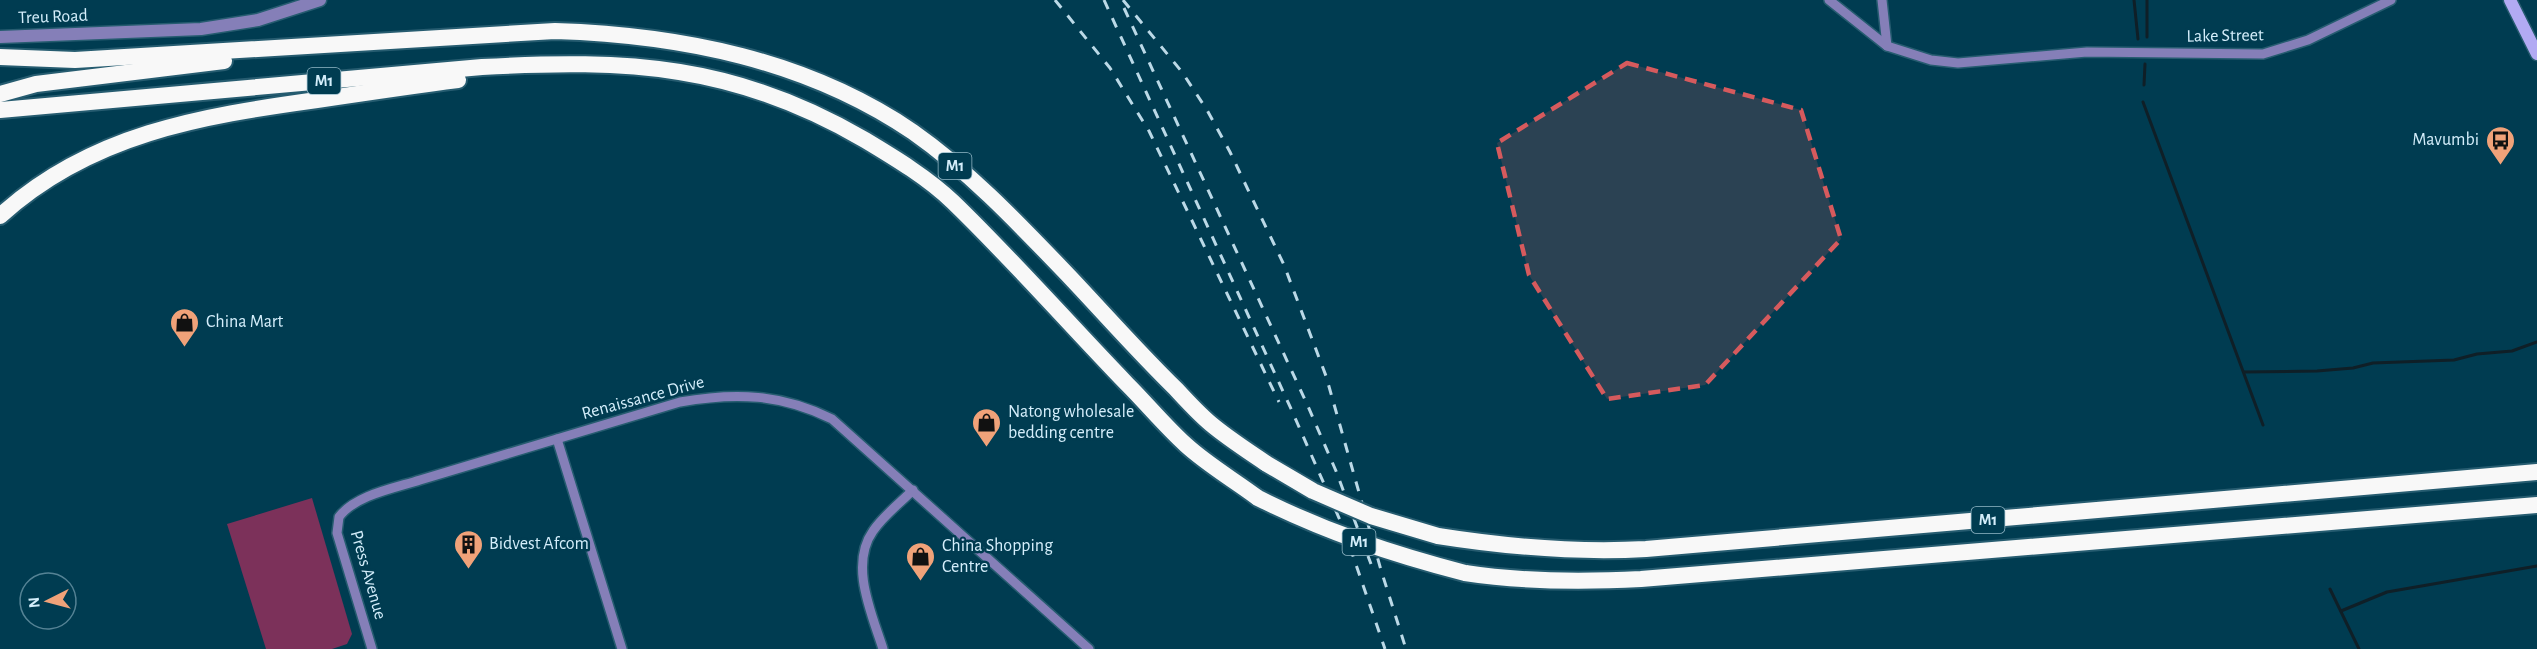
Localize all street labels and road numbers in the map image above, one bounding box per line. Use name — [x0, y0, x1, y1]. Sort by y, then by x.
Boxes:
street label: Treu Road — [18, 7, 88, 27]
street label: Lake Street — [2186, 26, 2264, 46]
road number: M1 — [308, 68, 340, 94]
road number: M1 — [938, 153, 972, 179]
street label: Renaissance Drive — [580, 373, 706, 423]
road number: M1 — [1972, 507, 2004, 533]
street label: Press Avenue — [347, 528, 389, 622]
road number: M1 — [1342, 529, 1376, 555]

